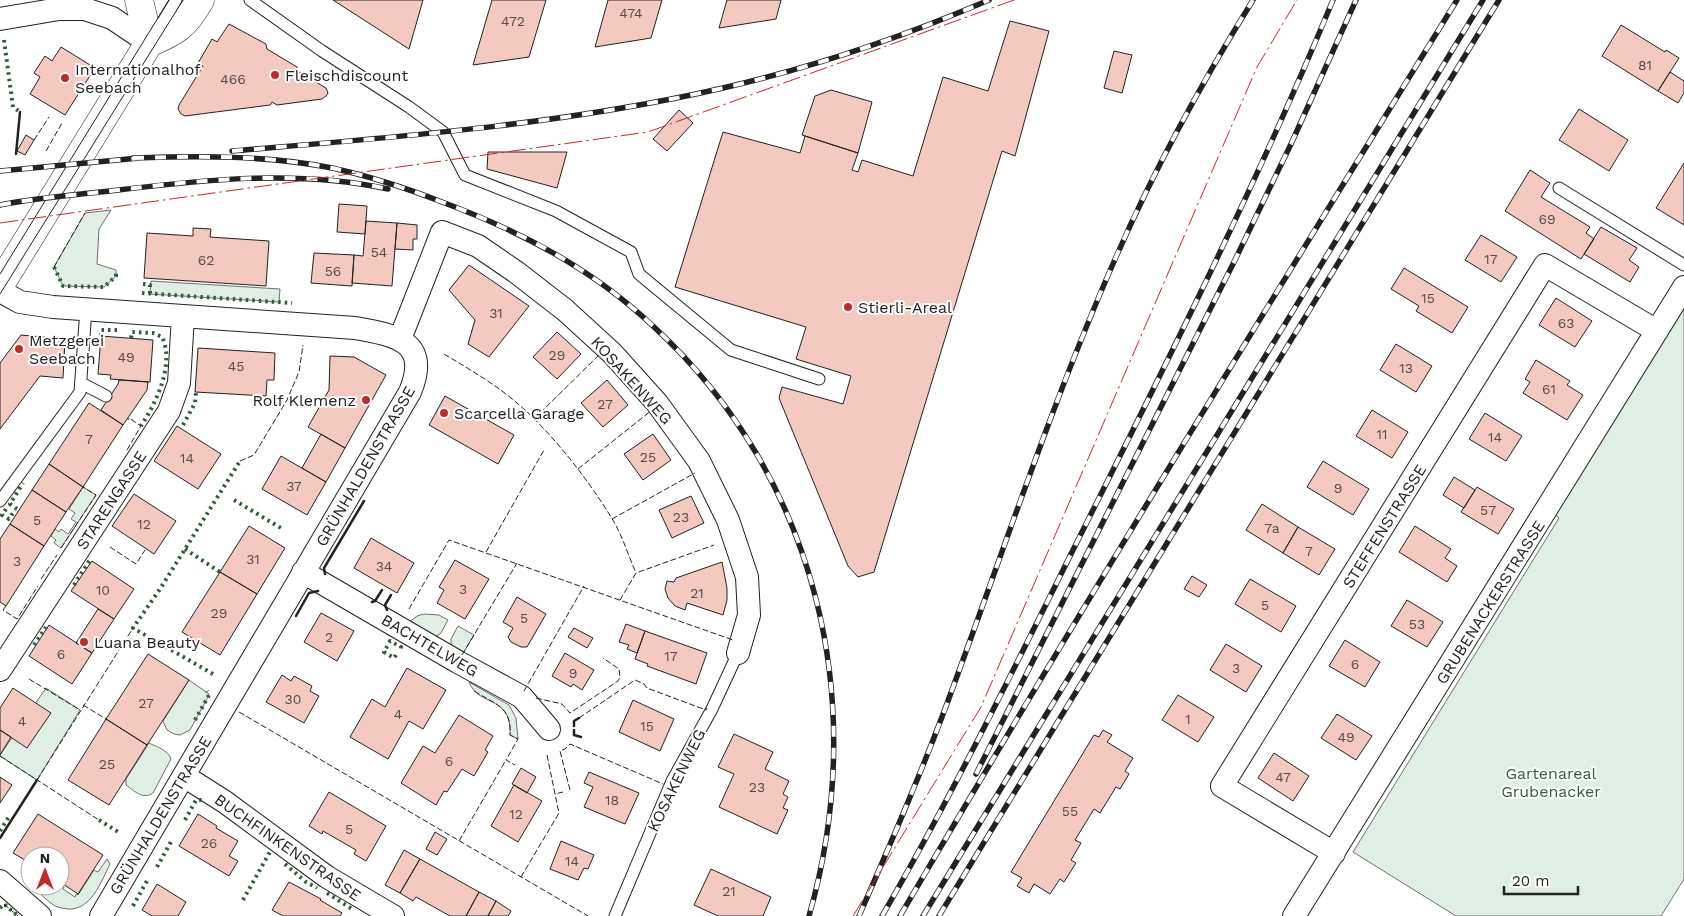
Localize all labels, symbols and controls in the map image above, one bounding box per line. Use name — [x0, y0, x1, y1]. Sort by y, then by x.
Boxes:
house number: 474 — [619, 5, 643, 21]
house number: 472 — [501, 13, 525, 29]
house number: 81 — [1638, 57, 1652, 73]
place label: Internationalhof Seebach — [75, 60, 201, 97]
place label: Fleischdiscount — [285, 66, 408, 85]
marker: Fleischdiscount — [269, 69, 281, 81]
house number: 466 — [220, 71, 246, 87]
marker: Internationalhof Seebach — [59, 72, 71, 84]
house number: 69 — [1538, 211, 1556, 227]
house number: 54 — [371, 244, 387, 260]
house number: 17 — [1484, 251, 1498, 267]
house number: 62 — [198, 252, 214, 268]
house number: 56 — [325, 263, 341, 279]
house number: 15 — [1421, 290, 1435, 306]
place label: Stierli-Areal — [858, 298, 952, 317]
marker: Stierli-Areal — [842, 301, 854, 313]
house number: 31 — [489, 305, 503, 321]
house number: 63 — [1558, 315, 1574, 331]
place label: Metzgerei Seebach — [29, 331, 104, 368]
street label: KOSAKENWEG — [587, 332, 676, 428]
marker: Metzgerei Seebach — [13, 343, 25, 355]
house number: 29 — [549, 347, 565, 363]
house number: 49 — [117, 349, 135, 365]
house number: 45 — [228, 358, 244, 374]
house number: 13 — [1399, 360, 1413, 376]
house number: 61 — [1542, 381, 1556, 397]
street label: GRÜNHALDENSTRASSE — [312, 383, 419, 550]
place label: Rolf Klemenz — [252, 391, 356, 410]
marker: Rolf Klemenz — [360, 394, 372, 406]
house number: 27 — [597, 396, 613, 412]
place label: Scarcella Garage — [454, 404, 584, 423]
marker: Scarcella Garage — [438, 407, 450, 419]
house number: 11 — [1377, 426, 1387, 442]
house number: 14 — [1488, 429, 1502, 445]
house number: 7 — [85, 431, 93, 447]
street label: STARENGASSE — [72, 447, 150, 553]
house number: 25 — [640, 449, 656, 465]
house number: 14 — [180, 450, 194, 466]
street label: STEFFENSTRASSE — [1339, 461, 1430, 592]
house number: 37 — [286, 478, 302, 494]
house number: 9 — [1334, 480, 1342, 496]
house number: 57 — [1480, 502, 1496, 518]
house number: 23 — [673, 509, 689, 525]
house number: 5 — [33, 512, 41, 528]
house number: 12 — [137, 516, 151, 532]
street label: GRUBENACKERSTRASSE — [1432, 517, 1549, 688]
house number: 7a — [1264, 520, 1280, 536]
house number: 7 — [1305, 543, 1313, 559]
house number: 31 — [246, 551, 260, 567]
house number: 3 — [13, 553, 21, 569]
house number: 34 — [376, 558, 392, 574]
house number: 3 — [459, 581, 467, 597]
house number: 10 — [96, 582, 110, 598]
house number: 21 — [690, 585, 704, 601]
house number: 5 — [1261, 597, 1269, 613]
house number: 29 — [211, 605, 227, 621]
street label: BACHTELWEG — [378, 610, 481, 681]
house number: 5 — [520, 610, 528, 626]
house number: 53 — [1409, 616, 1425, 632]
house number: 2 — [325, 629, 333, 645]
place label: Luana Beauty — [94, 633, 201, 652]
marker: Luana Beauty — [78, 636, 90, 648]
house number: 6 — [57, 646, 65, 662]
house number: 17 — [664, 648, 678, 664]
house number: 6 — [1351, 656, 1359, 672]
house number: 3 — [1232, 660, 1240, 676]
house number: 9 — [569, 665, 577, 681]
house number: 30 — [285, 691, 301, 707]
house number: 27 — [138, 695, 154, 711]
house number: 4 — [394, 706, 402, 722]
house number: 1 — [1185, 711, 1191, 727]
house number: 4 — [18, 713, 26, 729]
house number: 15 — [640, 718, 654, 734]
street label: KOSAKENWEG — [643, 726, 710, 835]
house number: 49 — [1337, 729, 1355, 745]
street label: GRÜNHALDENSTRASSE — [105, 732, 215, 898]
house number: 6 — [445, 753, 453, 769]
house number: 25 — [99, 756, 115, 772]
park label: Gartenareal Grubenacker — [1501, 764, 1601, 801]
house number: 47 — [1275, 769, 1291, 785]
house number: 23 — [749, 779, 765, 795]
street label: BUCHFINKENSTRASSE — [211, 790, 365, 905]
house number: 18 — [605, 792, 619, 808]
house number: 55 — [1062, 803, 1078, 819]
house number: 12 — [509, 806, 523, 822]
house number: 5 — [345, 821, 353, 837]
house number: 26 — [201, 835, 217, 851]
north arrow — [20, 846, 70, 896]
text: N — [40, 850, 50, 866]
house number: 14 — [565, 853, 579, 869]
scale bar — [1504, 864, 1578, 896]
text: 20 m — [1512, 872, 1550, 890]
house number: 21 — [722, 883, 736, 899]

